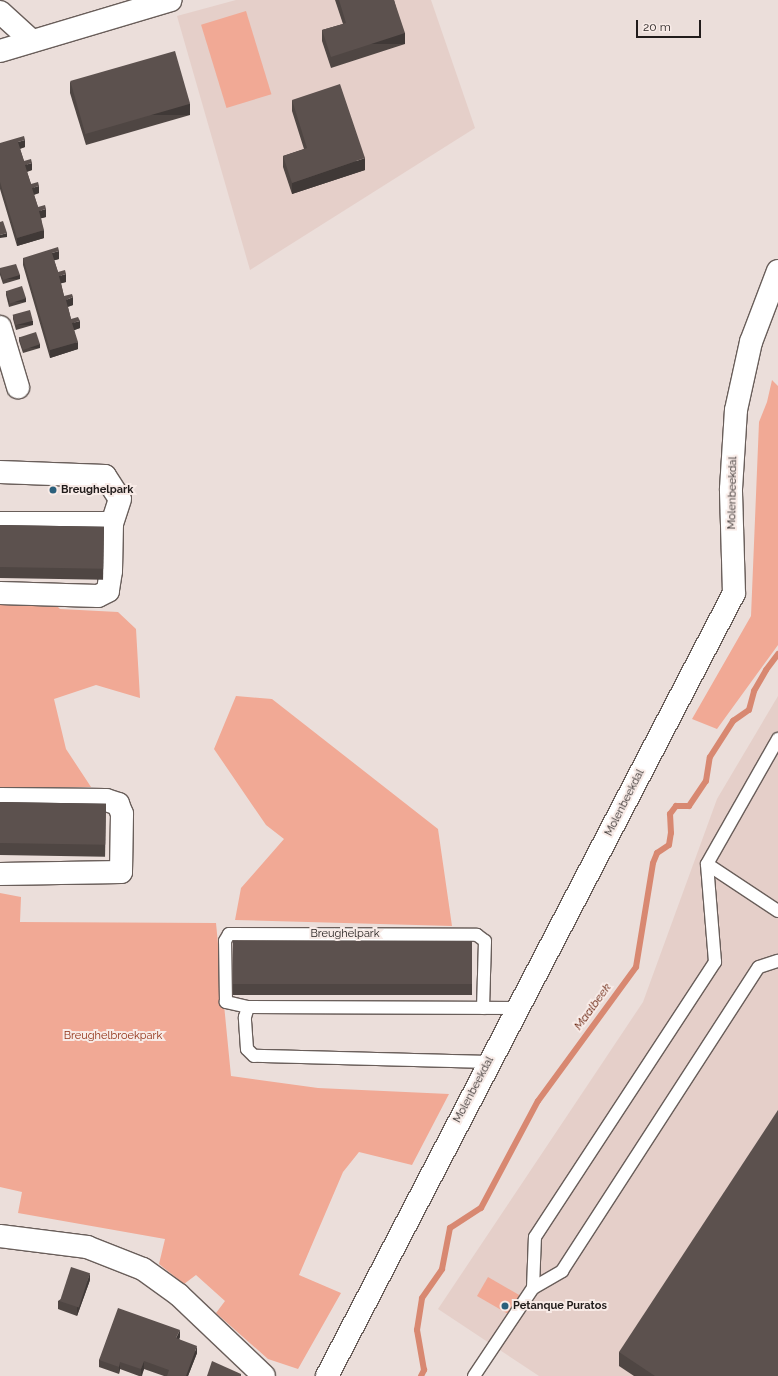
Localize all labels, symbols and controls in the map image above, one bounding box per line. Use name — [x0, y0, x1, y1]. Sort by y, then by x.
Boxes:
scale bar — [638, 12, 703, 38]
text: 20 m — [643, 20, 671, 34]
street label: Molenbeekdal — [726, 456, 740, 530]
place label: Breughelpark — [61, 483, 133, 497]
marker: Breughelpark — [48, 485, 58, 495]
street label: Molenbeekdal — [603, 767, 647, 839]
street label: Breughelpark — [310, 927, 380, 941]
water label: Maalbeek — [571, 981, 615, 1033]
park label: Breughelbroekpark — [64, 1029, 162, 1043]
street label: Molenbeekdal — [451, 1055, 497, 1125]
place label: Petanque Puratos — [513, 1299, 607, 1313]
marker: Petanque Puratos — [500, 1301, 510, 1311]

